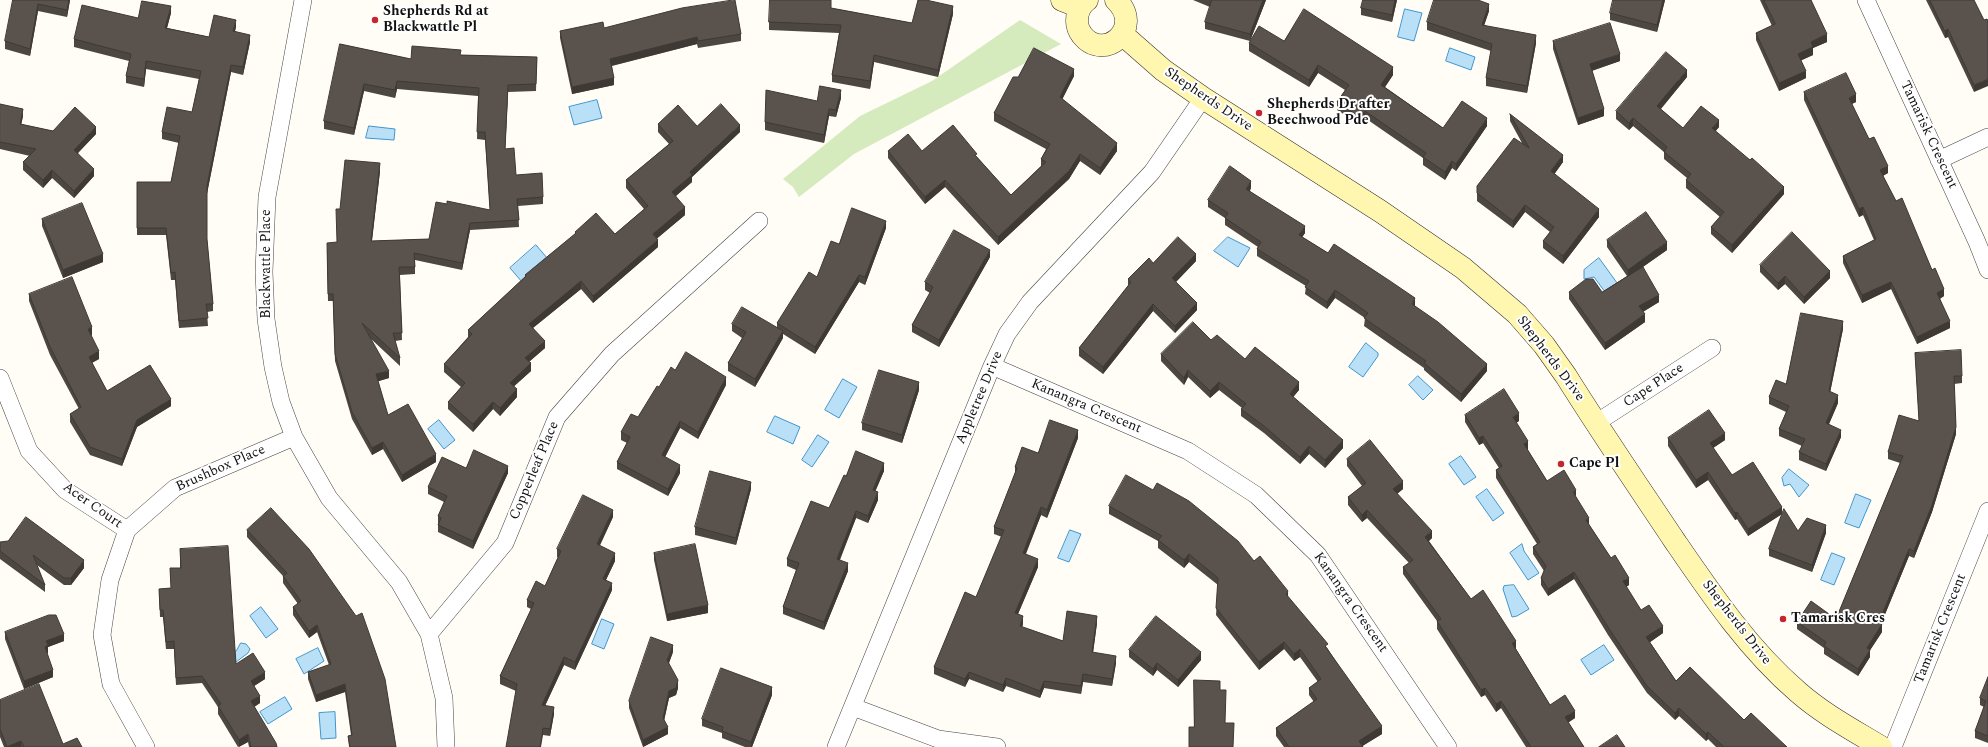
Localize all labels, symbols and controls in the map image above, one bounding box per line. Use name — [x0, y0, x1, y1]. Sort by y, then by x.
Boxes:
place label: Shepherds Rd at Blackwattle Pl — [383, 4, 489, 36]
marker: Shepherds Rd at Blackwattle Pl — [370, 15, 380, 25]
street label: Shepherds Drive — [1161, 64, 1255, 136]
street label: Tamarisk Crescent — [1896, 78, 1960, 192]
place label: Shepherds Dr after Beechwood Pde — [1267, 97, 1389, 130]
marker: Shepherds Dr after Beechwood Pde — [1254, 108, 1264, 118]
street label: Blackwattle Place — [259, 209, 275, 319]
street label: Shepherds Drive — [1512, 313, 1588, 405]
street label: Appletree Drive — [953, 349, 1007, 447]
street label: Cape Place — [1621, 360, 1687, 412]
street label: Kanangra Crescent — [1028, 376, 1144, 438]
street label: Copperleaf Place — [507, 419, 563, 523]
street label: Brushbox Place — [174, 442, 268, 496]
place label: Cape Pl — [1569, 456, 1619, 472]
marker: Cape Pl — [1556, 459, 1566, 469]
street label: Acer Court — [59, 479, 125, 533]
street label: Kanangra Crescent — [1309, 550, 1391, 656]
street label: Tamarisk Crescent — [1911, 572, 1971, 686]
street label: Shepherds Drive — [1698, 577, 1774, 669]
place label: Tamarisk Cres — [1791, 611, 1885, 627]
marker: Tamarisk Cres — [1778, 614, 1788, 624]

